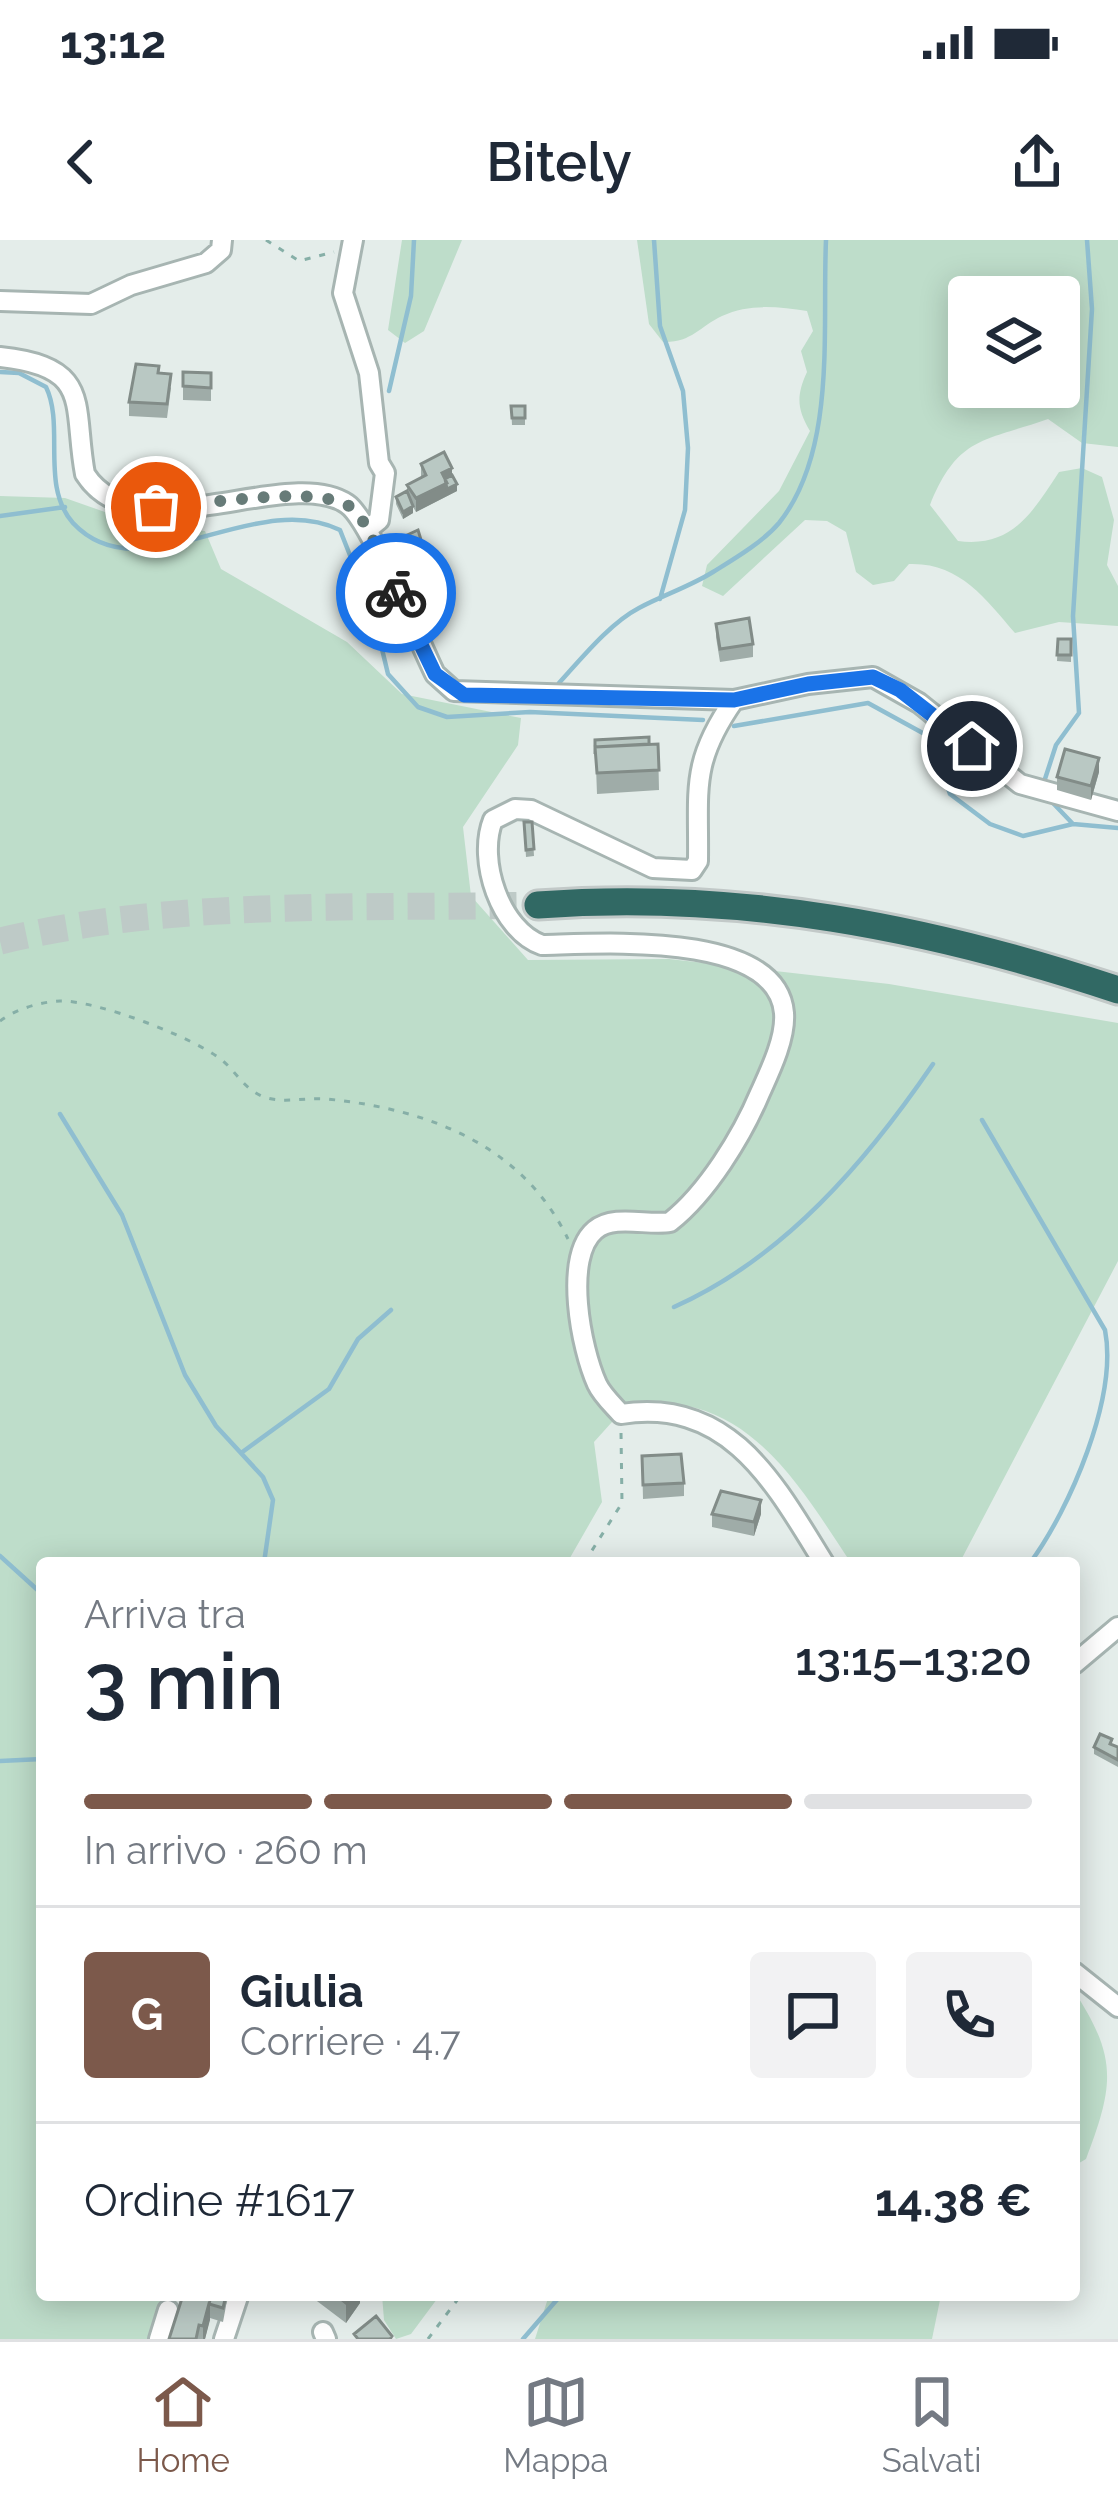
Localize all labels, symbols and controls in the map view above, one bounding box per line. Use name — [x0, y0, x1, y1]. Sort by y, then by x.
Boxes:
text: 13:12 — [60, 16, 166, 69]
icon: back — [48, 129, 114, 195]
icon: share — [1004, 129, 1070, 195]
text: Bitely — [486, 130, 632, 194]
map controls — [948, 276, 1080, 408]
button: layers — [948, 276, 1080, 408]
pin — [105, 456, 207, 558]
icon: bag — [123, 474, 189, 540]
courier — [336, 533, 456, 653]
icon: bike — [363, 560, 429, 626]
pin — [921, 695, 1023, 797]
icon: home — [939, 713, 1005, 779]
text: Arriva tra — [84, 1591, 246, 1637]
text: 13:15–13:20 — [795, 1633, 1032, 1686]
text: 3 min — [84, 1636, 284, 1727]
text: In arrivo · 260 m — [84, 1827, 368, 1873]
button: chat — [750, 1952, 876, 2078]
button: phone — [906, 1952, 1032, 2078]
text: Giulia — [240, 1965, 363, 2018]
text: G — [131, 1988, 163, 2041]
text: Corriere · 4.7 — [240, 2018, 461, 2064]
text: Ordine #1617 — [84, 2174, 355, 2227]
text: 14.38 € — [875, 2174, 1032, 2227]
tab: Home — [137, 2369, 230, 2480]
tab: Mappa — [503, 2369, 609, 2480]
tab: Salvati — [882, 2369, 981, 2480]

